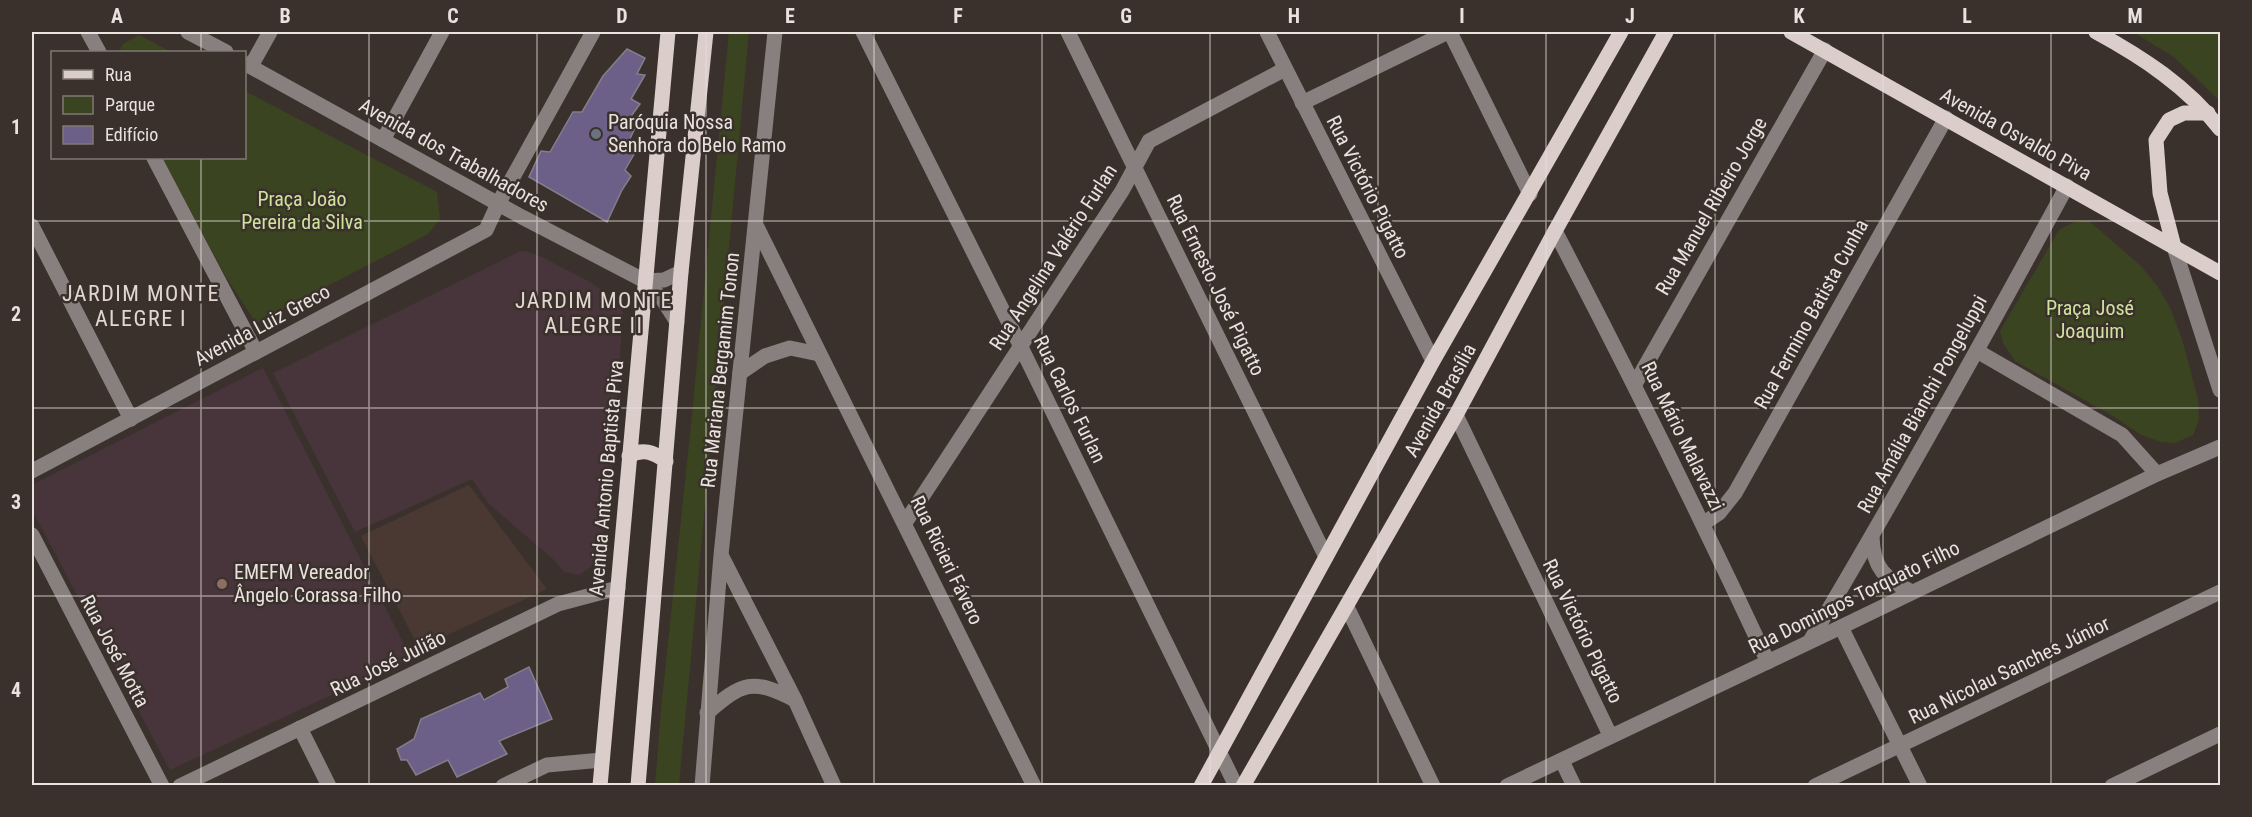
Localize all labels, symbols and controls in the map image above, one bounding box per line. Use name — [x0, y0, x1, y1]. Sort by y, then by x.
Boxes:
text: A — [111, 4, 123, 28]
text: B — [279, 4, 291, 28]
text: C — [447, 4, 459, 28]
text: D — [616, 4, 628, 28]
text: E — [785, 4, 795, 28]
text: F — [953, 4, 963, 28]
text: G — [1120, 4, 1132, 28]
text: H — [1288, 4, 1300, 28]
text: I — [1459, 4, 1465, 28]
text: J — [1625, 4, 1635, 28]
text: K — [1793, 4, 1805, 28]
text: L — [1962, 4, 1972, 28]
text: M — [2127, 4, 2143, 28]
legend — [51, 51, 246, 159]
text: Rua — [105, 64, 132, 85]
street label: Avenida Osvaldo Piva — [1936, 83, 2096, 185]
street label: Avenida dos Trabalhadores — [355, 93, 553, 217]
text: Parque — [105, 94, 155, 115]
place label: Paróquia Nossa Senhora do Belo Ramo — [608, 110, 786, 157]
street label: Rua Victório Pigatto — [1322, 111, 1414, 263]
street label: Rua Manuel Ribeiro Jorge — [1650, 113, 1772, 299]
text: 1 — [11, 115, 21, 139]
text: Edifício — [105, 124, 158, 145]
marker: Paróquia Nossa Senhora do Belo Ramo — [589, 127, 603, 141]
street label: Rua Angelina Valério Furlan — [984, 160, 1122, 354]
park label: Praça João Pereira da Silva — [241, 187, 363, 234]
street label: Rua Ernesto José Pigatto — [1162, 190, 1270, 380]
street label: Rua Fermino Batista Cunha — [1749, 215, 1873, 413]
street label: Rua Mariana Bergamim Tonon — [696, 251, 744, 489]
street label: Avenida Luiz Greco — [190, 279, 334, 371]
district label: JARDIM MONTE ALEGRE I — [62, 281, 220, 331]
district label: JARDIM MONTE ALEGRE II — [515, 288, 673, 338]
street label: Rua Amália Bianchi Pongeluppi — [1852, 291, 1992, 517]
park label: Praça José Joaquim — [2046, 296, 2134, 343]
text: 2 — [11, 302, 21, 326]
street label: Rua Carlos Furlan — [1029, 331, 1111, 467]
street label: Avenida Brasília — [1399, 339, 1481, 461]
street label: Rua Mário Malavazzi — [1636, 357, 1730, 515]
street label: Avenida Antonio Baptista Piva — [584, 359, 628, 597]
text: 3 — [11, 490, 21, 514]
street label: Rua Ricieri Fávero — [905, 492, 989, 628]
street label: Rua Domingos Torquato Filho — [1744, 535, 1964, 659]
street label: Rua Victório Pigatto — [1538, 555, 1628, 707]
place label: EMEFM Vereador Ângelo Corassa Filho — [234, 560, 401, 607]
marker: EMEFM Vereador Ângelo Corassa Filho — [215, 577, 229, 591]
street label: Rua José Motta — [75, 591, 155, 711]
street label: Rua Nicolau Sanches Júnior — [1905, 611, 2113, 729]
street label: Rua José Julião — [326, 625, 450, 701]
text: 4 — [11, 678, 21, 702]

